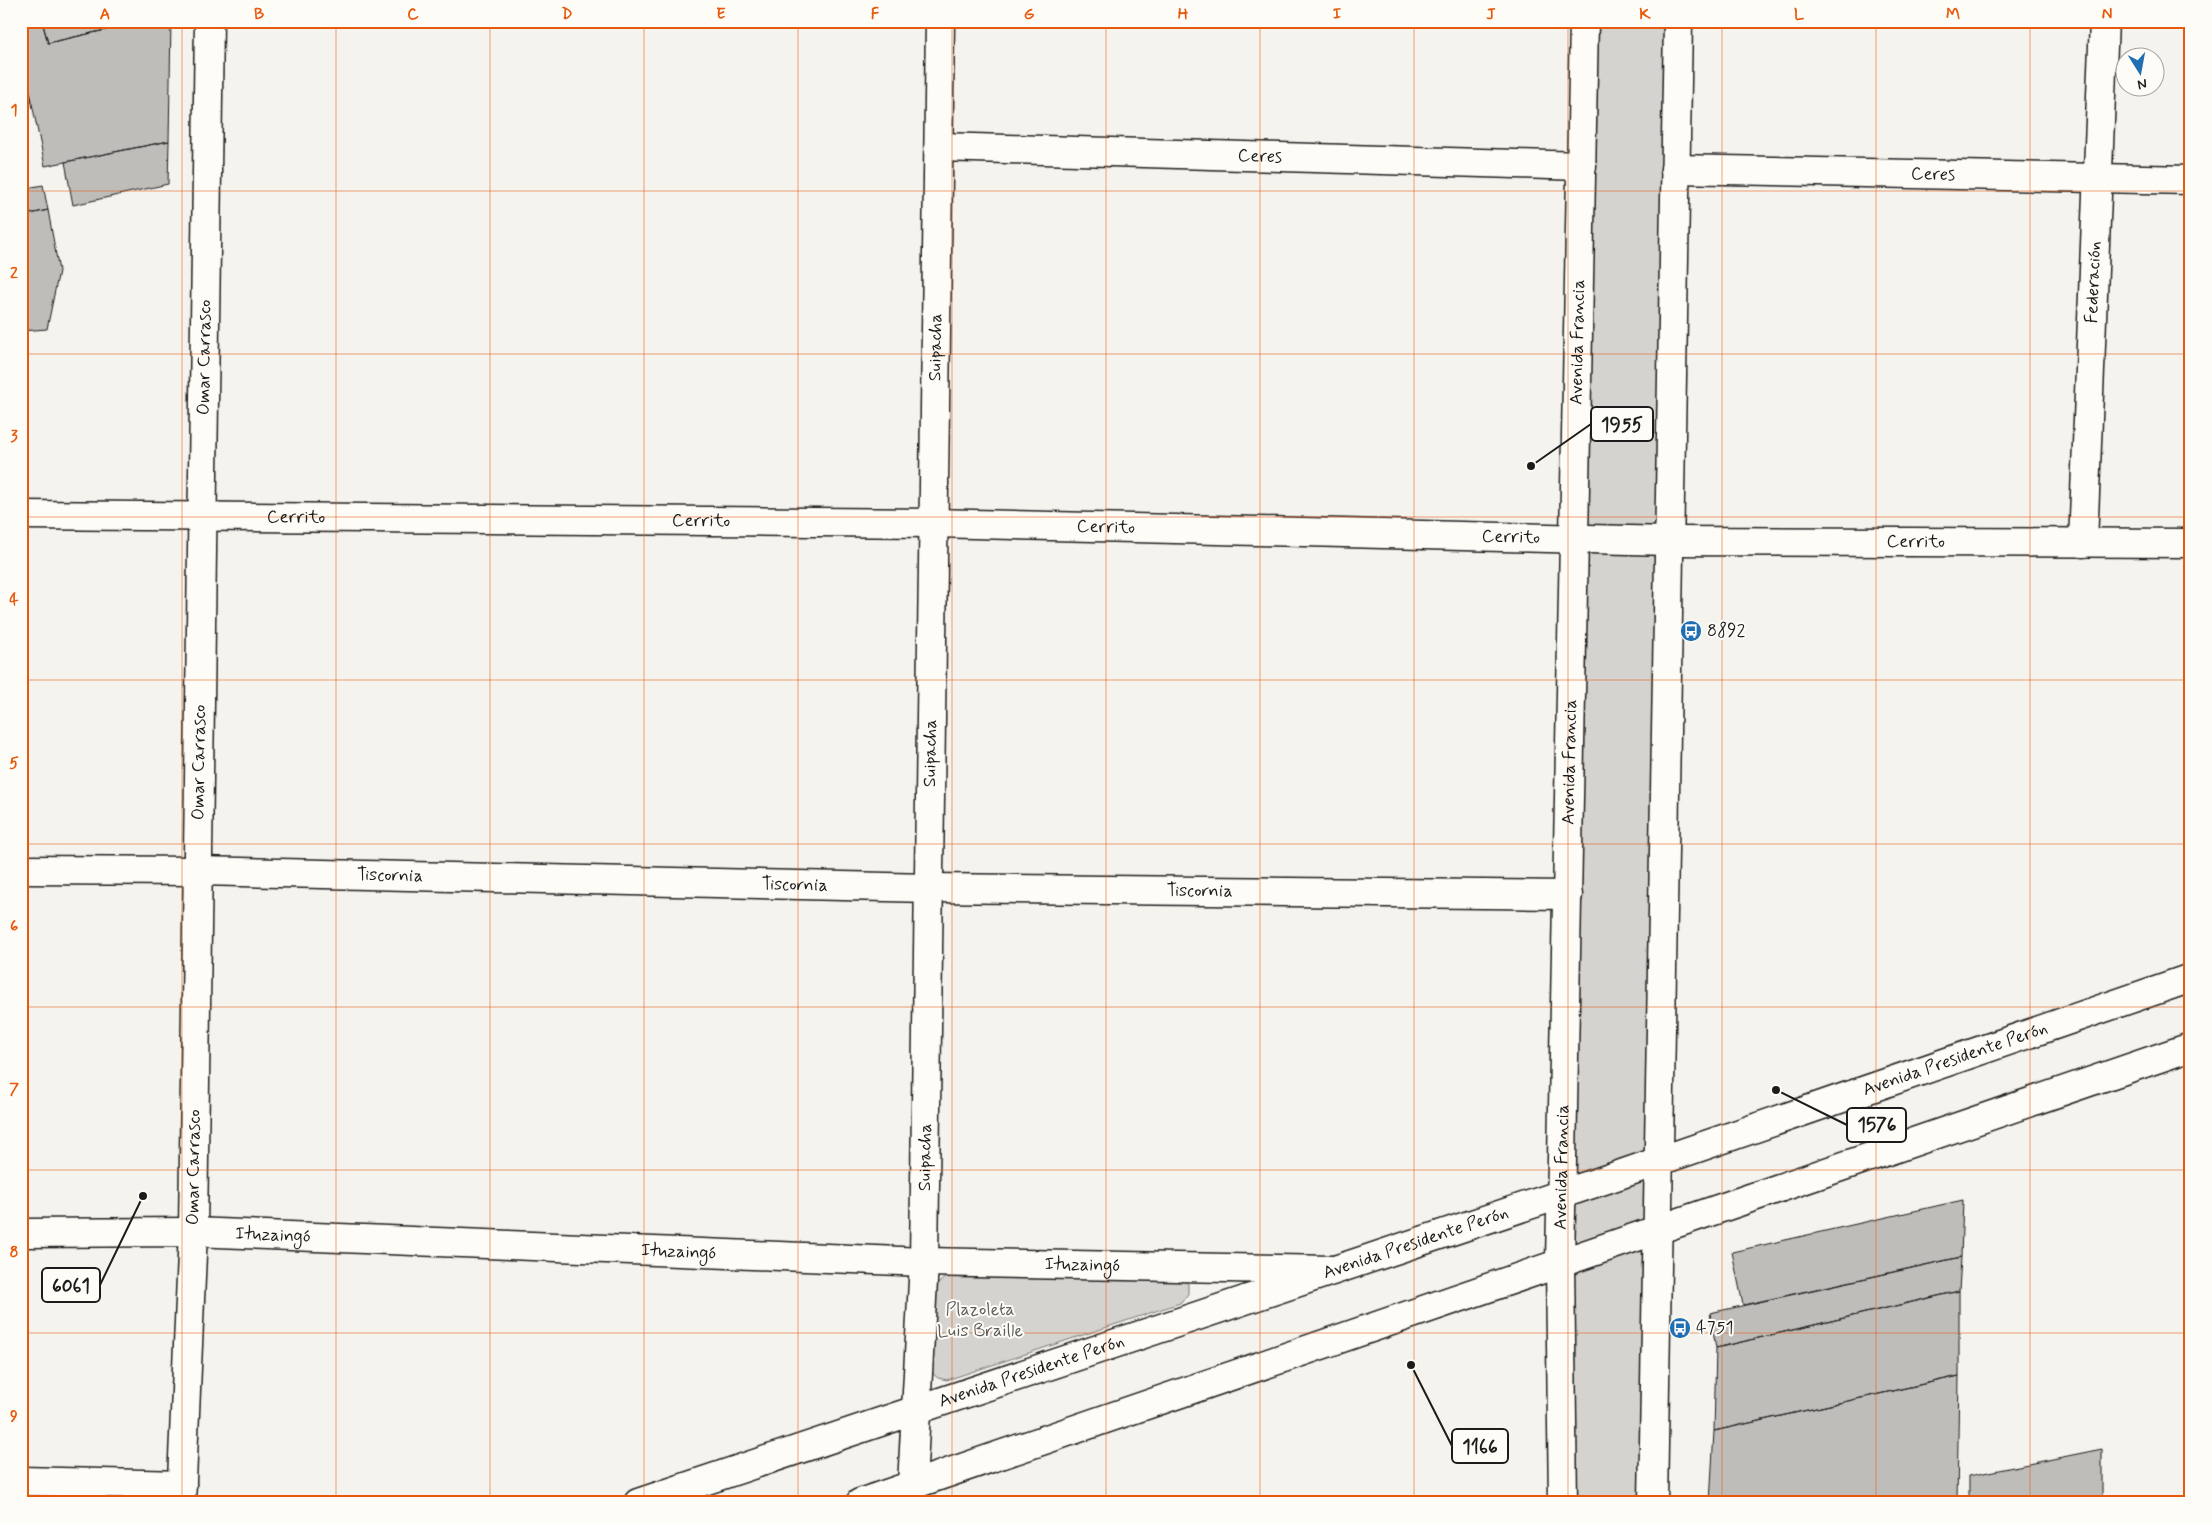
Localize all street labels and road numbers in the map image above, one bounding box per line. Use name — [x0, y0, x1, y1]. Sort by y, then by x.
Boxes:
street label: Ceres — [1237, 144, 1282, 169]
street label: Ceres — [1911, 162, 1955, 187]
street label: Federación — [2080, 241, 2107, 324]
street label: Avenida Francia — [1565, 279, 1591, 405]
street label: Omar Carrasco — [192, 299, 217, 415]
street label: Suipacha — [923, 313, 948, 381]
street label: Cerrito — [267, 505, 325, 530]
street label: Cerrito — [672, 509, 730, 533]
street label: Cerrito — [1076, 515, 1135, 540]
street label: Cerrito — [1481, 524, 1540, 550]
street label: Cerrito — [1887, 530, 1945, 554]
street label: Avenida Francia — [1556, 699, 1583, 825]
street label: Omar Carrasco — [186, 704, 212, 820]
street label: Suipacha — [918, 719, 943, 787]
street label: Tiscornia — [357, 863, 423, 888]
street label: Tiscornia — [761, 872, 828, 898]
street label: Tiscornia — [1167, 879, 1233, 903]
street label: Avenida Presidente Perón — [1859, 1016, 2051, 1102]
street label: Avenida Francia — [1549, 1104, 1575, 1230]
street label: Omar Carrasco — [181, 1109, 207, 1225]
street label: Suipacha — [913, 1123, 938, 1191]
street label: Avenida Presidente Perón — [1320, 1201, 1512, 1285]
street label: Ituzaingó — [235, 1222, 311, 1249]
street label: Ituzaingó — [640, 1238, 717, 1266]
street label: Ituzaingó — [1044, 1252, 1120, 1279]
street label: Avenida Presidente Perón — [936, 1329, 1127, 1414]

